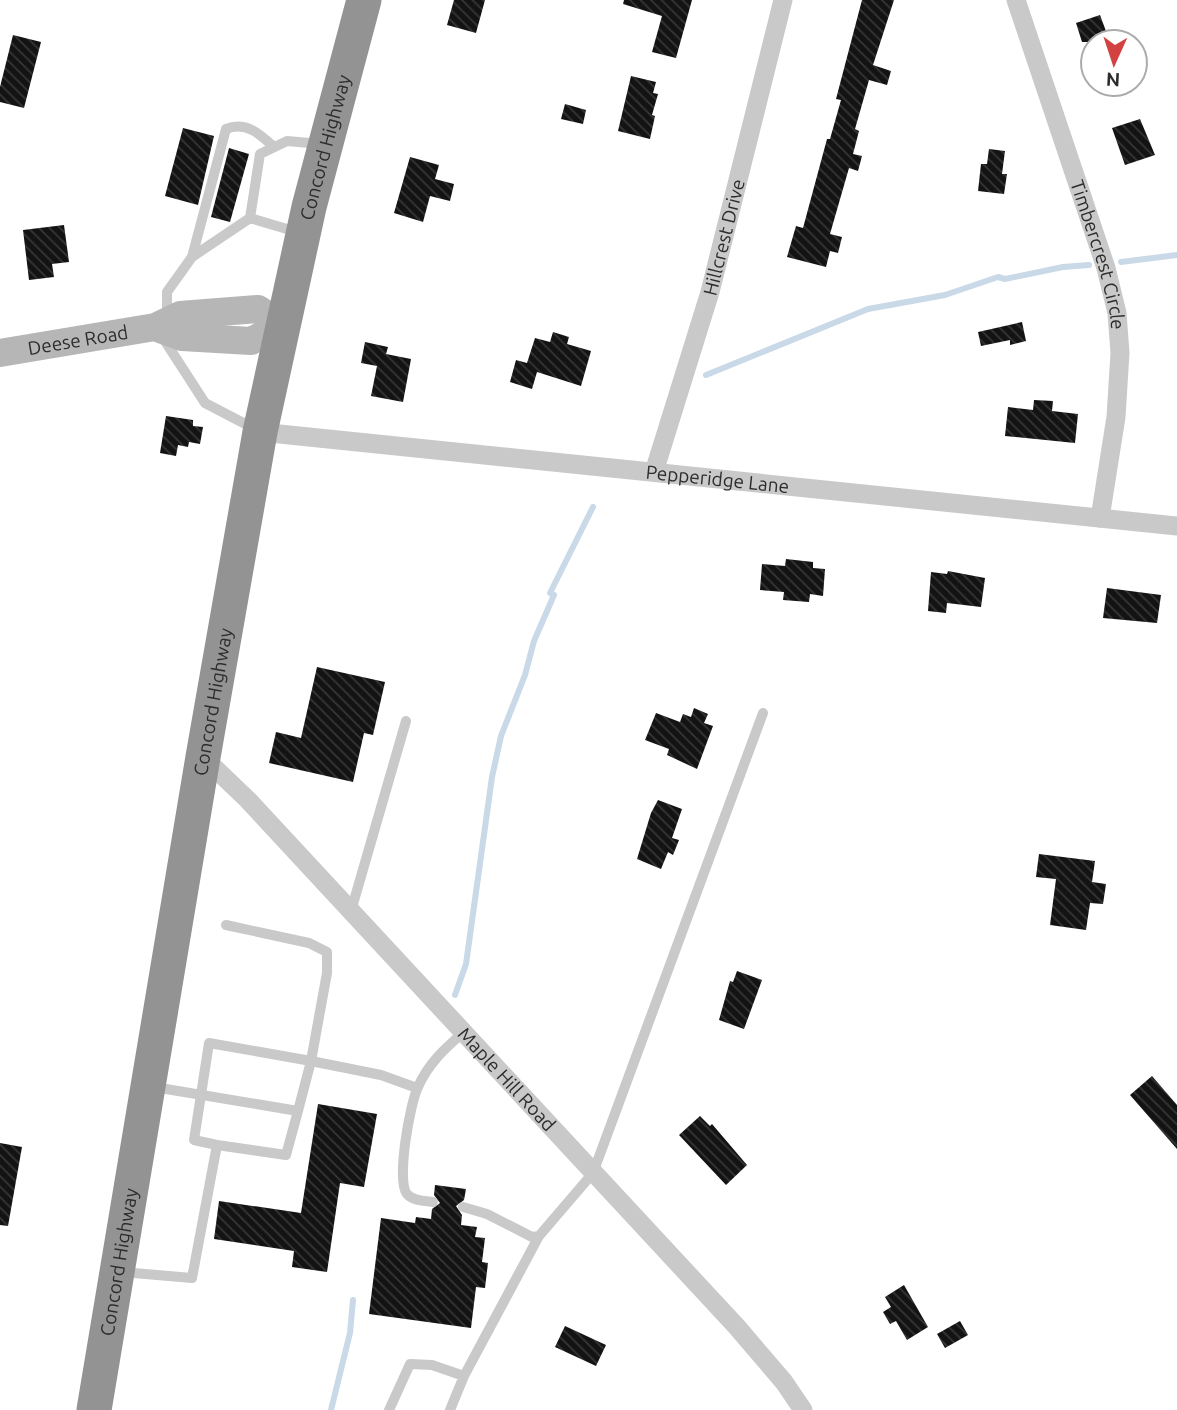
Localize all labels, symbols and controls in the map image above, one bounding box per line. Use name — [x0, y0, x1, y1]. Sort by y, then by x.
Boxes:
north arrow — [1079, 28, 1149, 98]
text: N — [1105, 69, 1121, 91]
street label: Concord Highway — [295, 72, 355, 222]
street label: Hillcrest Drive — [699, 177, 749, 298]
street label: Timbercrest Circle — [1066, 177, 1129, 330]
street label: Deese Road — [26, 321, 130, 359]
street label: Pepperidge Lane — [645, 461, 790, 497]
street label: Concord Highway — [189, 626, 236, 777]
street label: Maple Hill Road — [454, 1023, 560, 1135]
street label: Concord Highway — [96, 1186, 142, 1338]

